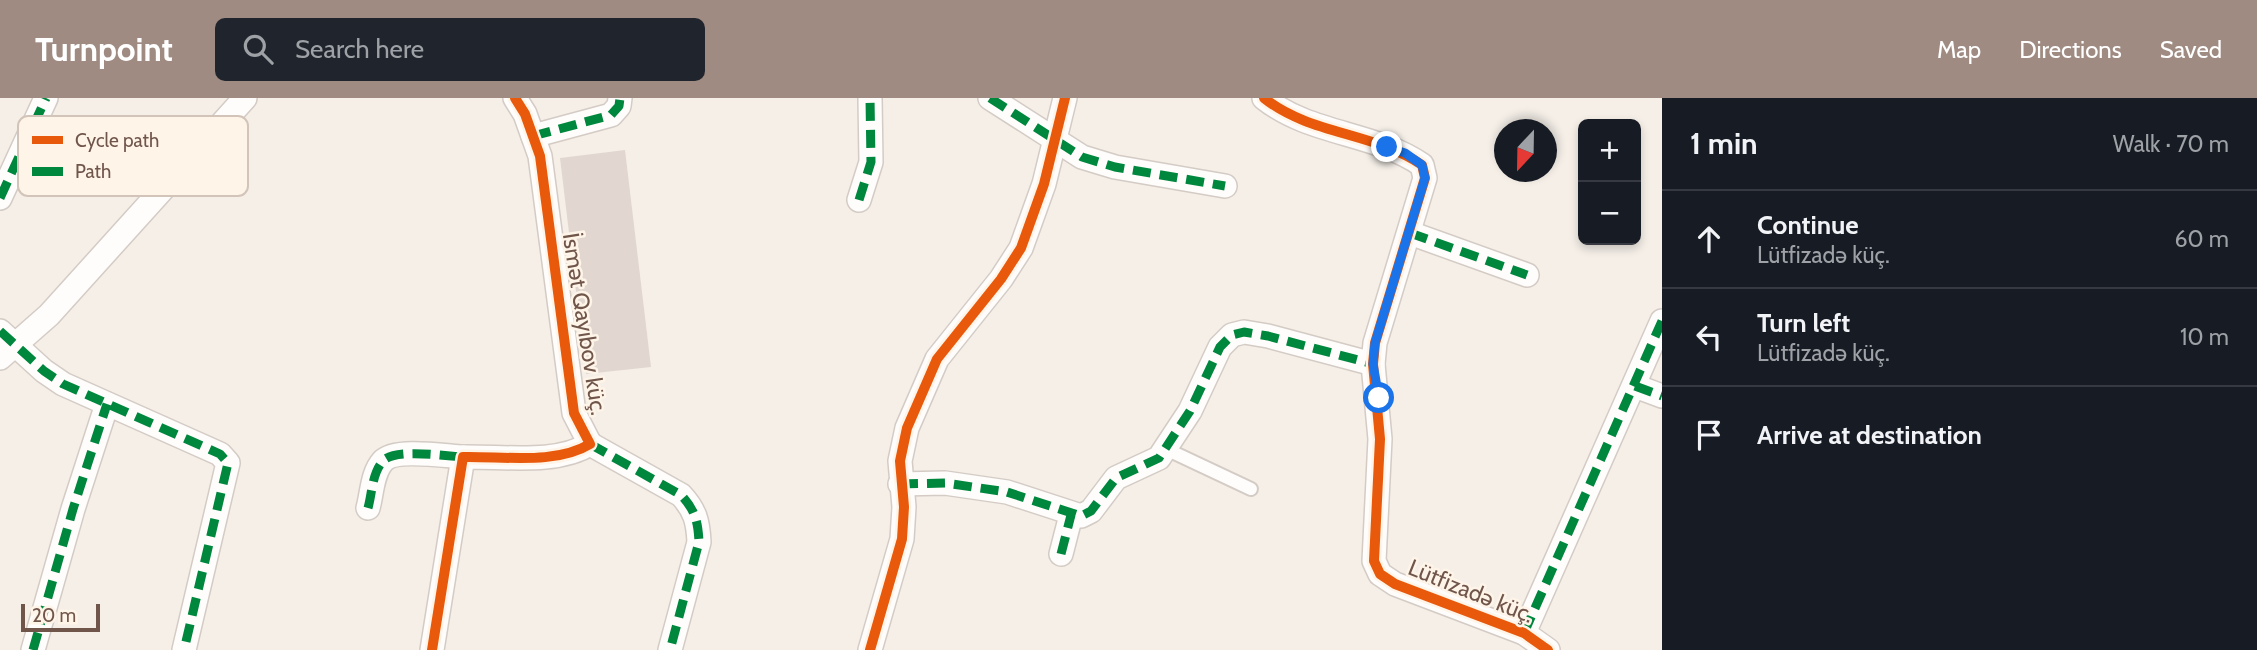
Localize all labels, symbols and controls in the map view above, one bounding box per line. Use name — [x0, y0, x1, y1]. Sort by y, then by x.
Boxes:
search box — [215, 18, 705, 81]
text: Turnpoint — [35, 29, 173, 69]
icon: search — [239, 30, 277, 68]
text: Search here — [295, 33, 424, 65]
text: Map — [1937, 35, 1981, 64]
text: Directions — [2019, 35, 2122, 64]
text: Saved — [2160, 35, 2222, 64]
legend — [18, 116, 248, 196]
north arrow — [1494, 119, 1557, 182]
map controls — [1578, 119, 1641, 245]
button: + — [1578, 119, 1641, 182]
text: 1 min — [1690, 125, 1758, 162]
text: Cycle path — [75, 129, 159, 152]
text: Walk · 70 m — [2113, 130, 2229, 158]
route end — [1371, 131, 1402, 162]
text: Path — [75, 160, 111, 183]
button: − — [1578, 182, 1641, 245]
text: Continue — [1757, 209, 1859, 241]
icon: ahead — [1690, 220, 1728, 258]
text: 60 m — [2175, 225, 2229, 253]
street label: İsmət Qayıbov küç. — [557, 231, 613, 417]
text: Lütfizadə küç. — [1757, 241, 1890, 269]
text: Turn left — [1757, 307, 1850, 339]
icon: left — [1690, 318, 1728, 356]
text: 10 m — [2180, 323, 2229, 351]
text: Lütfizadə küç. — [1757, 339, 1890, 367]
route start — [1363, 382, 1394, 413]
icon: arrive — [1690, 416, 1728, 454]
text: Arrive at destination — [1757, 419, 1982, 451]
street label: Lütfizadə küç. — [1404, 553, 1538, 629]
scale bar — [21, 601, 100, 633]
text: 20 m — [32, 604, 76, 627]

